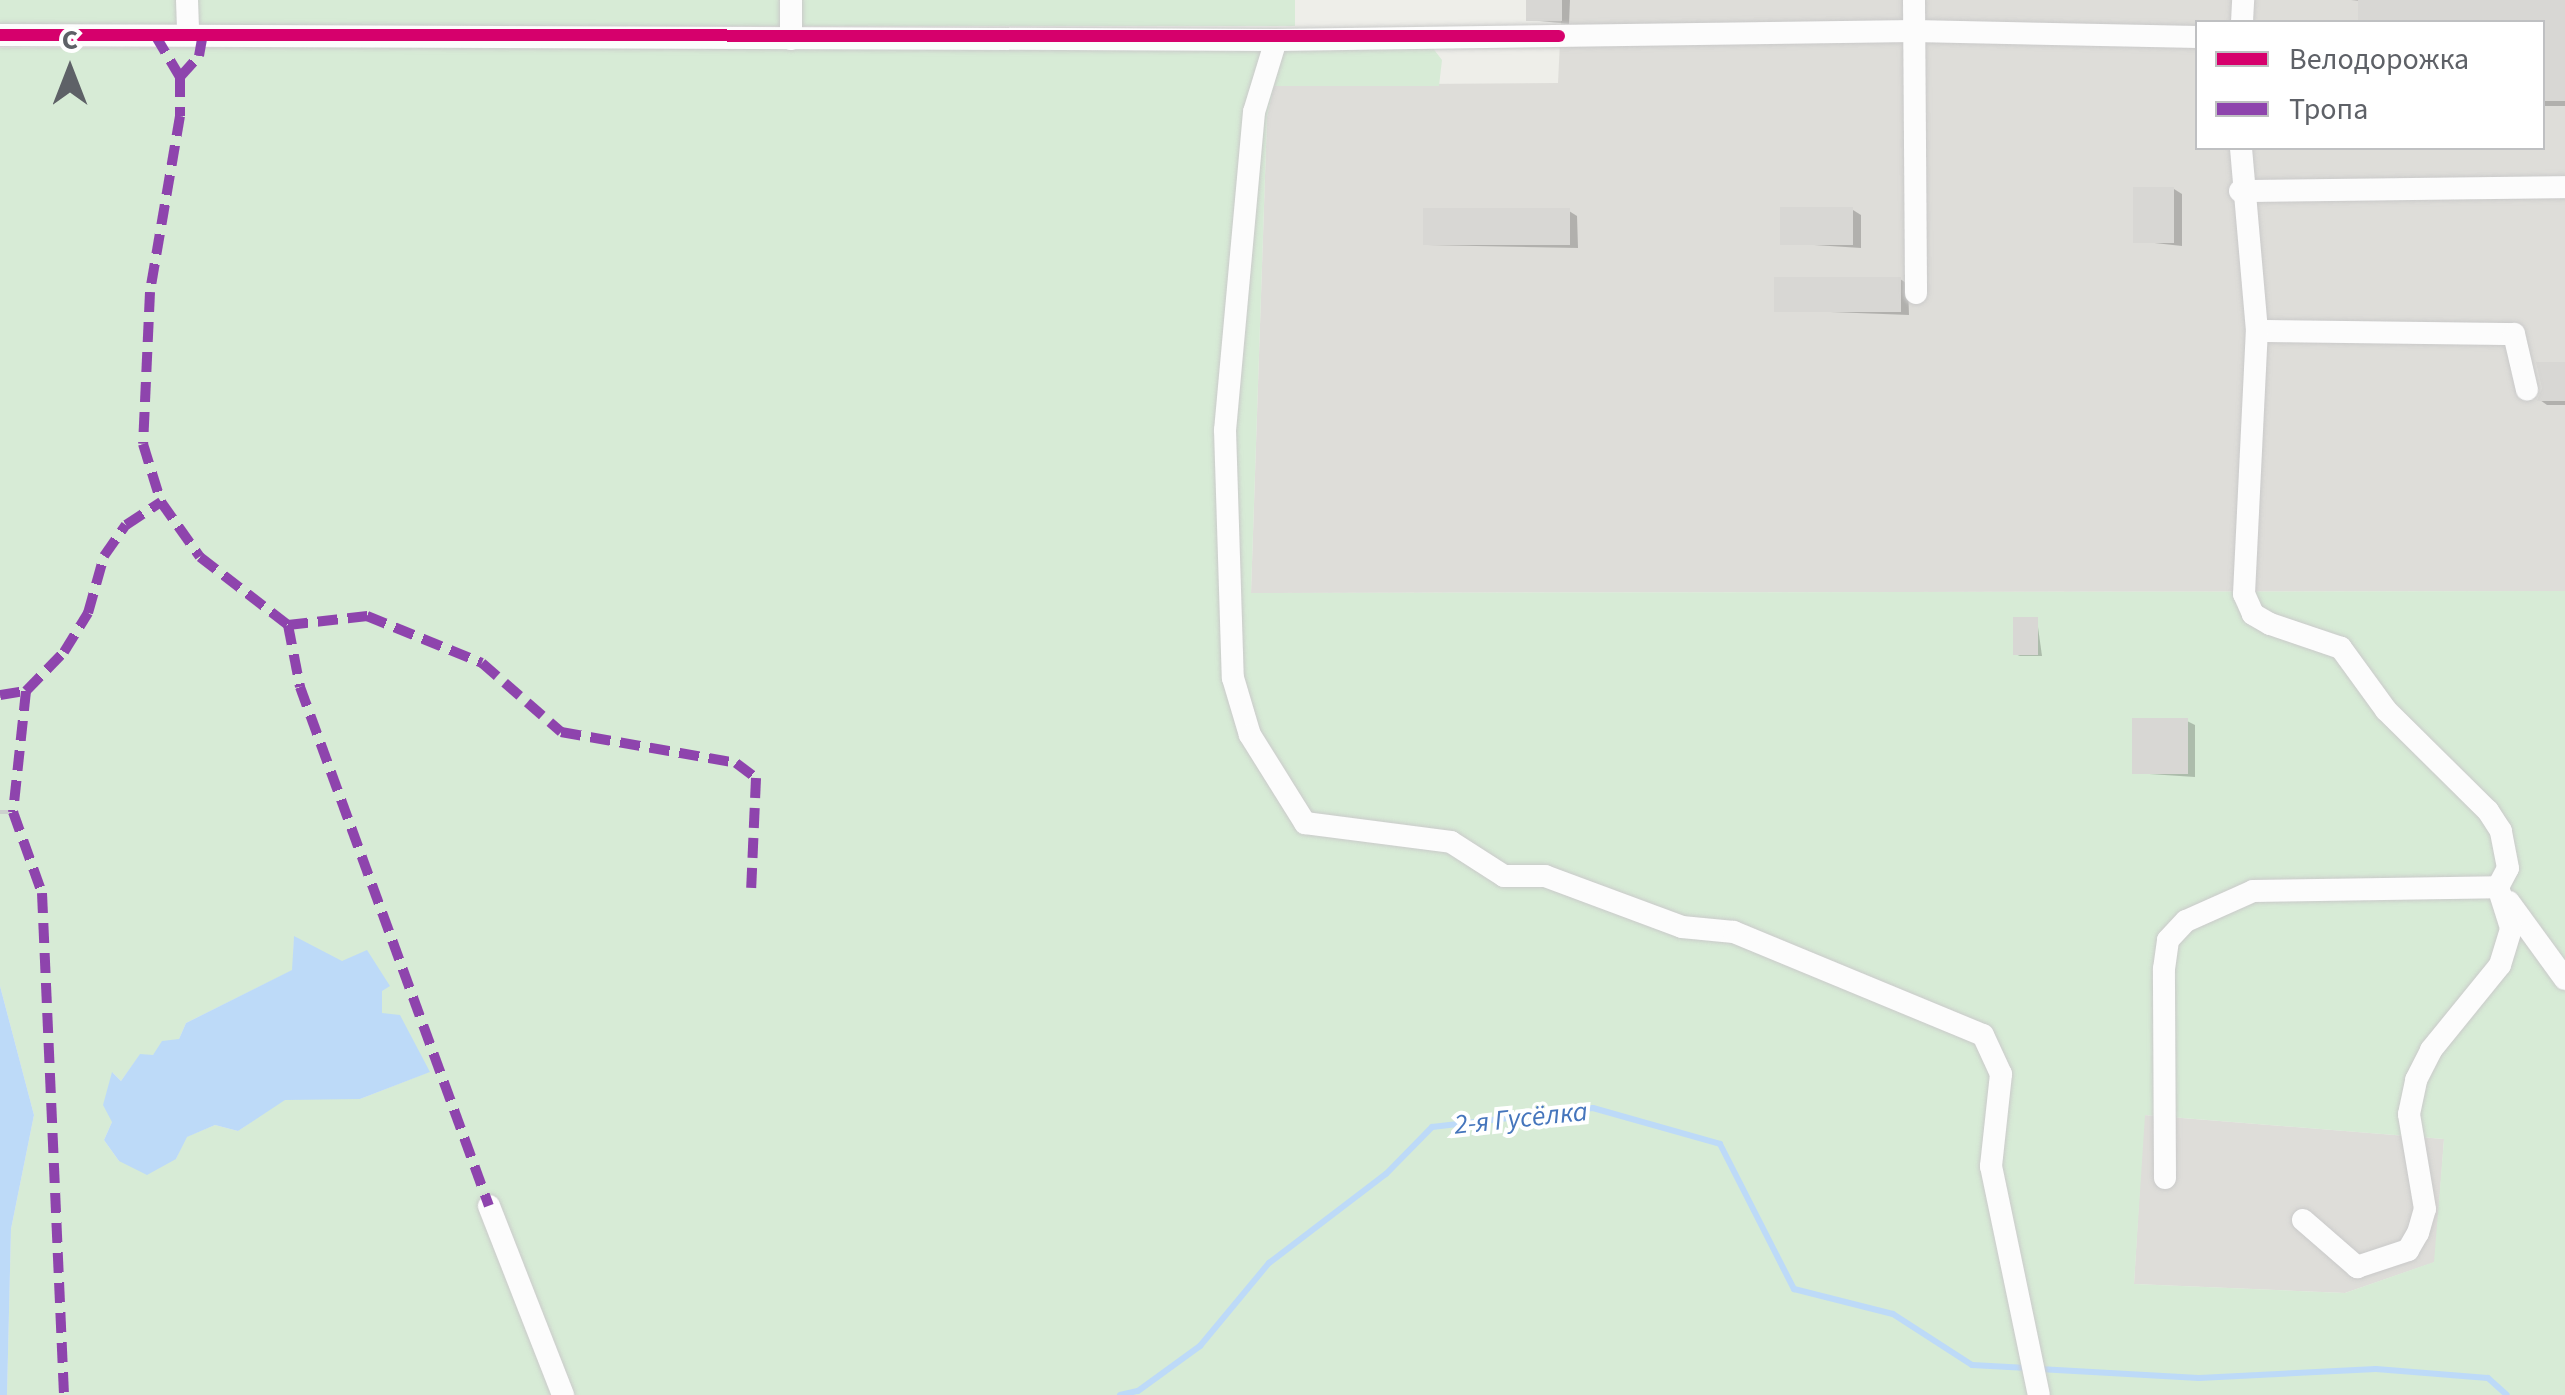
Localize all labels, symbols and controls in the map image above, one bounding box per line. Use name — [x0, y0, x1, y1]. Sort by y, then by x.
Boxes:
north arrow — [20, 20, 120, 120]
text: С — [62, 20, 78, 60]
legend — [2195, 20, 2545, 150]
text: Велодорожка — [2289, 38, 2469, 81]
text: Тропа — [2289, 88, 2368, 131]
water label: 2-я Гусёлка — [1453, 1094, 1589, 1142]

